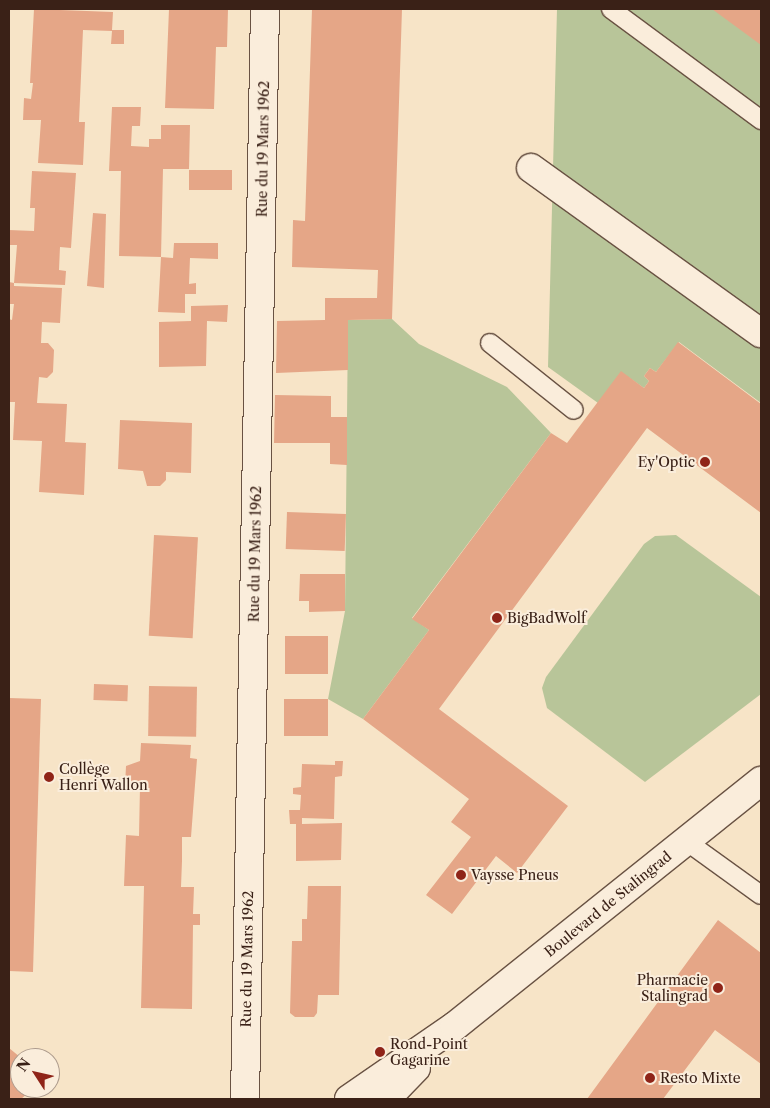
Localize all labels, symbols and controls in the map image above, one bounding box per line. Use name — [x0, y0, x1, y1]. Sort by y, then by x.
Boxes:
street label: Rue du 19 Mars 1962 — [253, 81, 273, 217]
place label: Ey'Optic — [638, 454, 695, 470]
marker: Ey'Optic — [699, 456, 711, 468]
street label: Rue du 19 Mars 1962 — [245, 486, 265, 622]
place label: BigBadWolf — [507, 610, 586, 626]
marker: BigBadWolf — [491, 612, 503, 624]
place label: Collège Henri Wallon — [59, 761, 148, 794]
marker: Collège Henri Wallon — [43, 771, 55, 783]
street label: Boulevard de Stalingrad — [541, 848, 675, 960]
place label: Vaysse Pneus — [471, 867, 559, 883]
marker: Vaysse Pneus — [455, 869, 467, 881]
street label: Rue du 19 Mars 1962 — [237, 891, 257, 1027]
place label: Pharmacie Stalingrad — [637, 972, 708, 1004]
marker: Pharmacie Stalingrad — [712, 982, 724, 994]
place label: Rond-Point Gagarine — [390, 1036, 468, 1068]
marker: Rond-Point Gagarine — [374, 1046, 386, 1058]
north arrow — [10, 1048, 60, 1098]
text: N — [13, 1055, 34, 1075]
place label: Resto Mixte — [660, 1070, 741, 1086]
marker: Resto Mixte — [644, 1072, 656, 1084]

